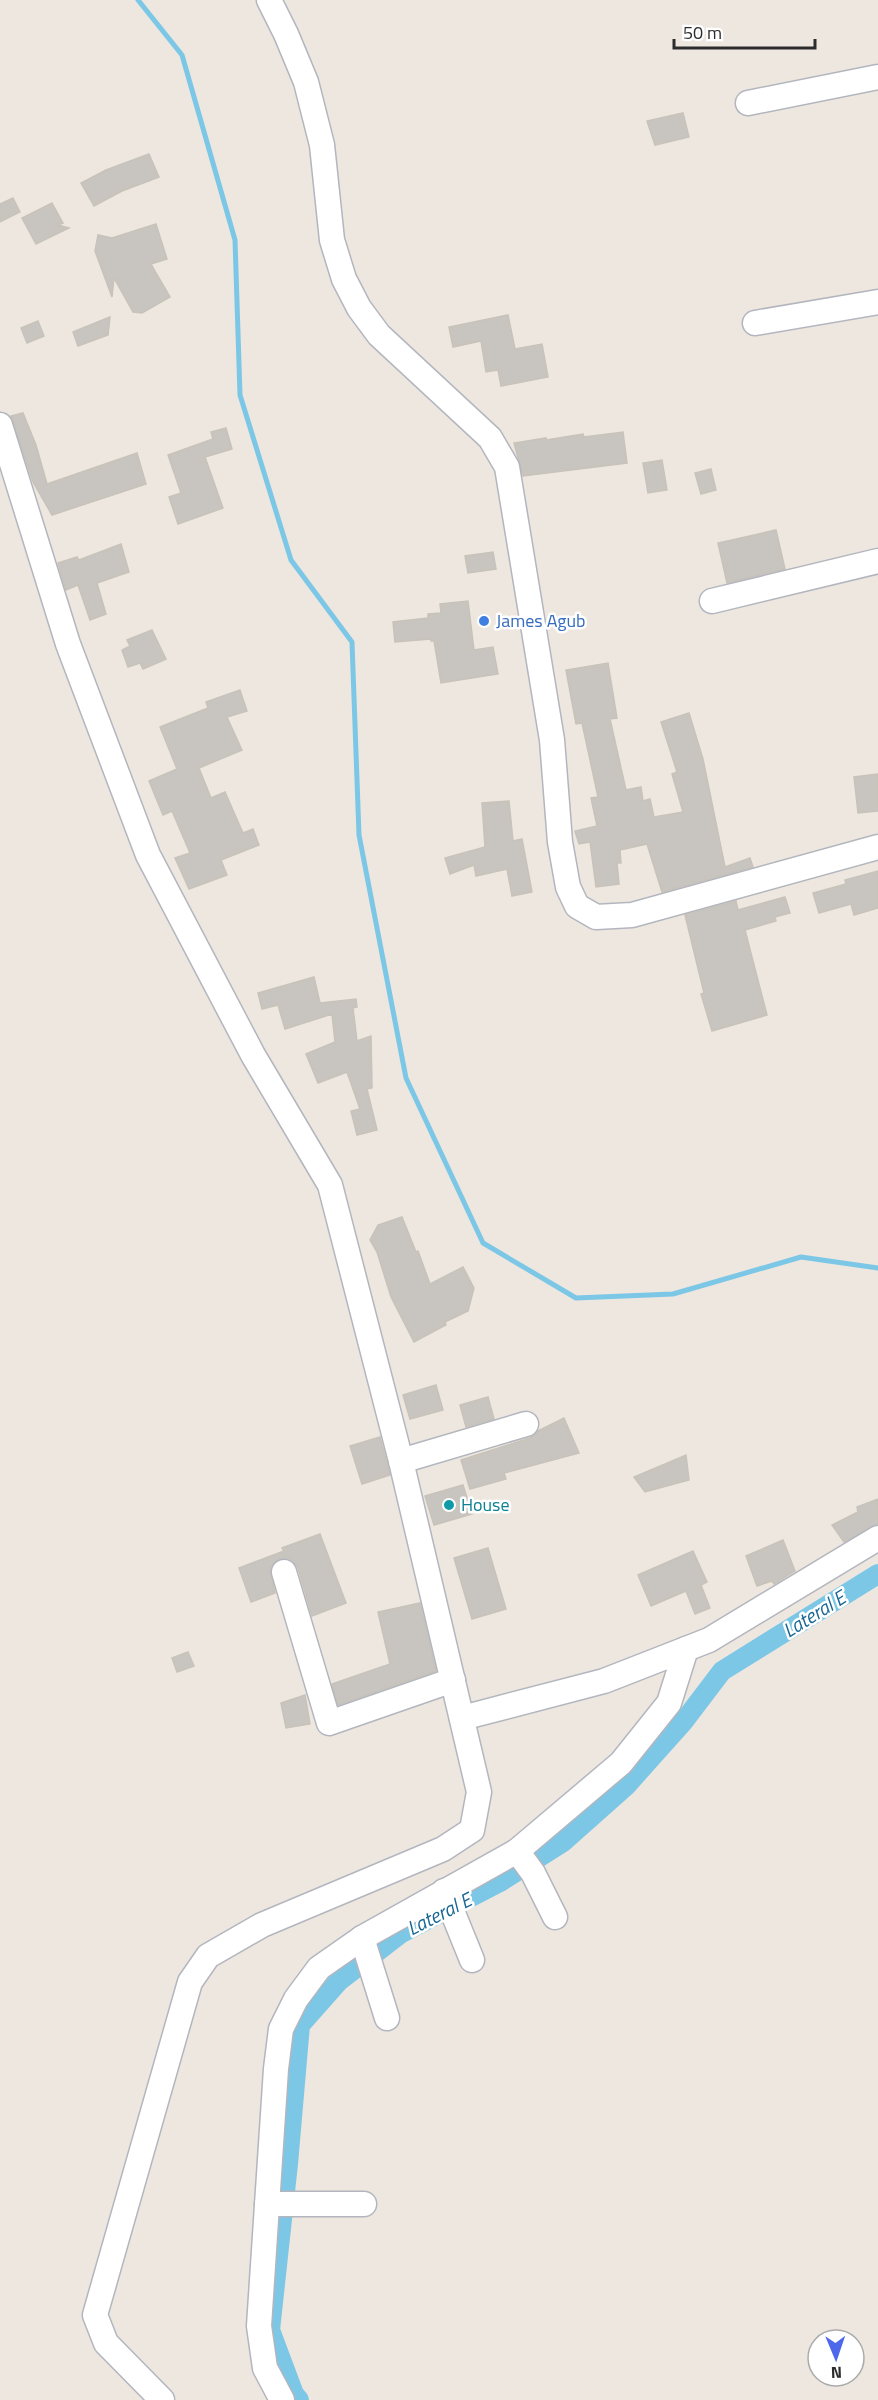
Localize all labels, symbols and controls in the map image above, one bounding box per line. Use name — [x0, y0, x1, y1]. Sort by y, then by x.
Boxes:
scale bar — [674, 12, 815, 50]
text: 50 m — [683, 19, 722, 46]
place label: James Agub — [496, 607, 586, 634]
marker: James Agub — [477, 614, 491, 628]
place label: House — [461, 1491, 510, 1518]
marker: House — [442, 1498, 456, 1512]
water label: Lateral E — [776, 1581, 854, 1645]
water label: Lateral E — [401, 1883, 479, 1943]
north arrow — [806, 2328, 866, 2388]
text: N — [831, 2361, 842, 2385]

